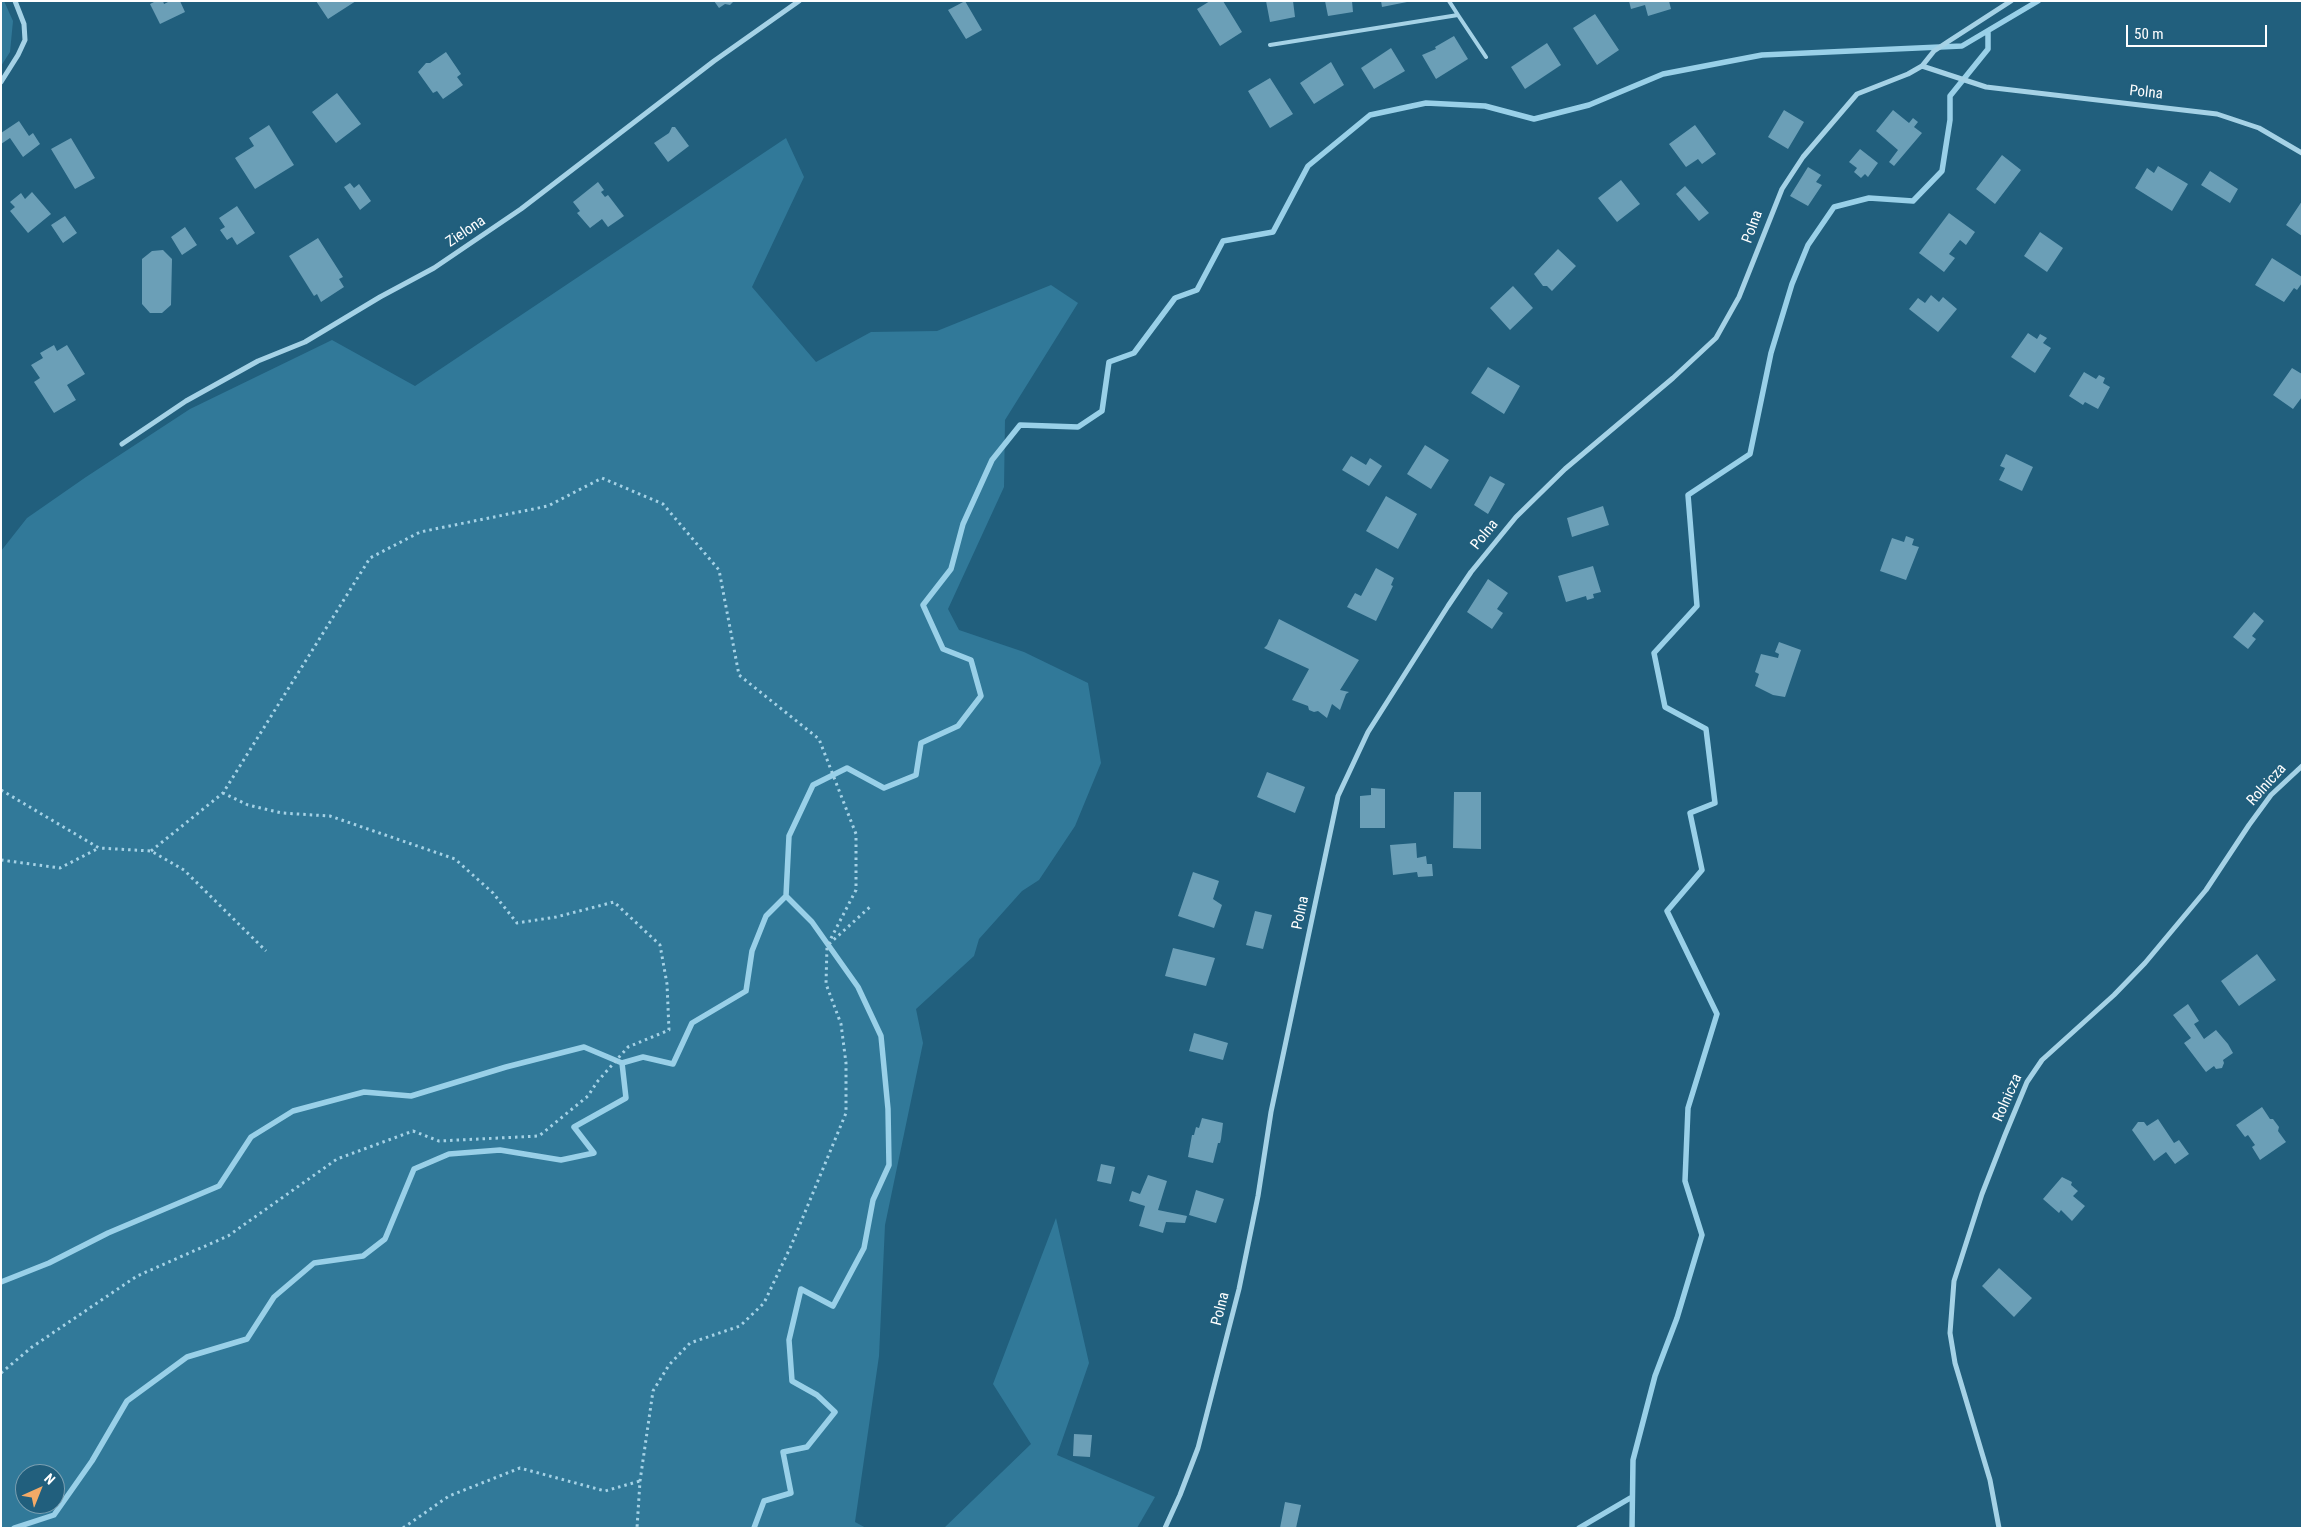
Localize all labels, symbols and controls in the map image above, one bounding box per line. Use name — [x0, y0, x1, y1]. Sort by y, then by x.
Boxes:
scale bar — [2128, 15, 2269, 47]
text: 50 m — [2134, 25, 2164, 43]
street label: Polna — [2128, 82, 2164, 104]
street label: Polna — [1739, 208, 1767, 246]
street label: Zielona — [443, 212, 489, 252]
street label: Polna — [1467, 516, 1503, 554]
street label: Rolnicza — [2243, 760, 2291, 810]
street label: Polna — [1289, 895, 1313, 931]
street label: Rolnicza — [1990, 1071, 2026, 1125]
street label: Polna — [1208, 1291, 1234, 1327]
north arrow — [15, 1464, 65, 1514]
text: N — [41, 1470, 58, 1488]

